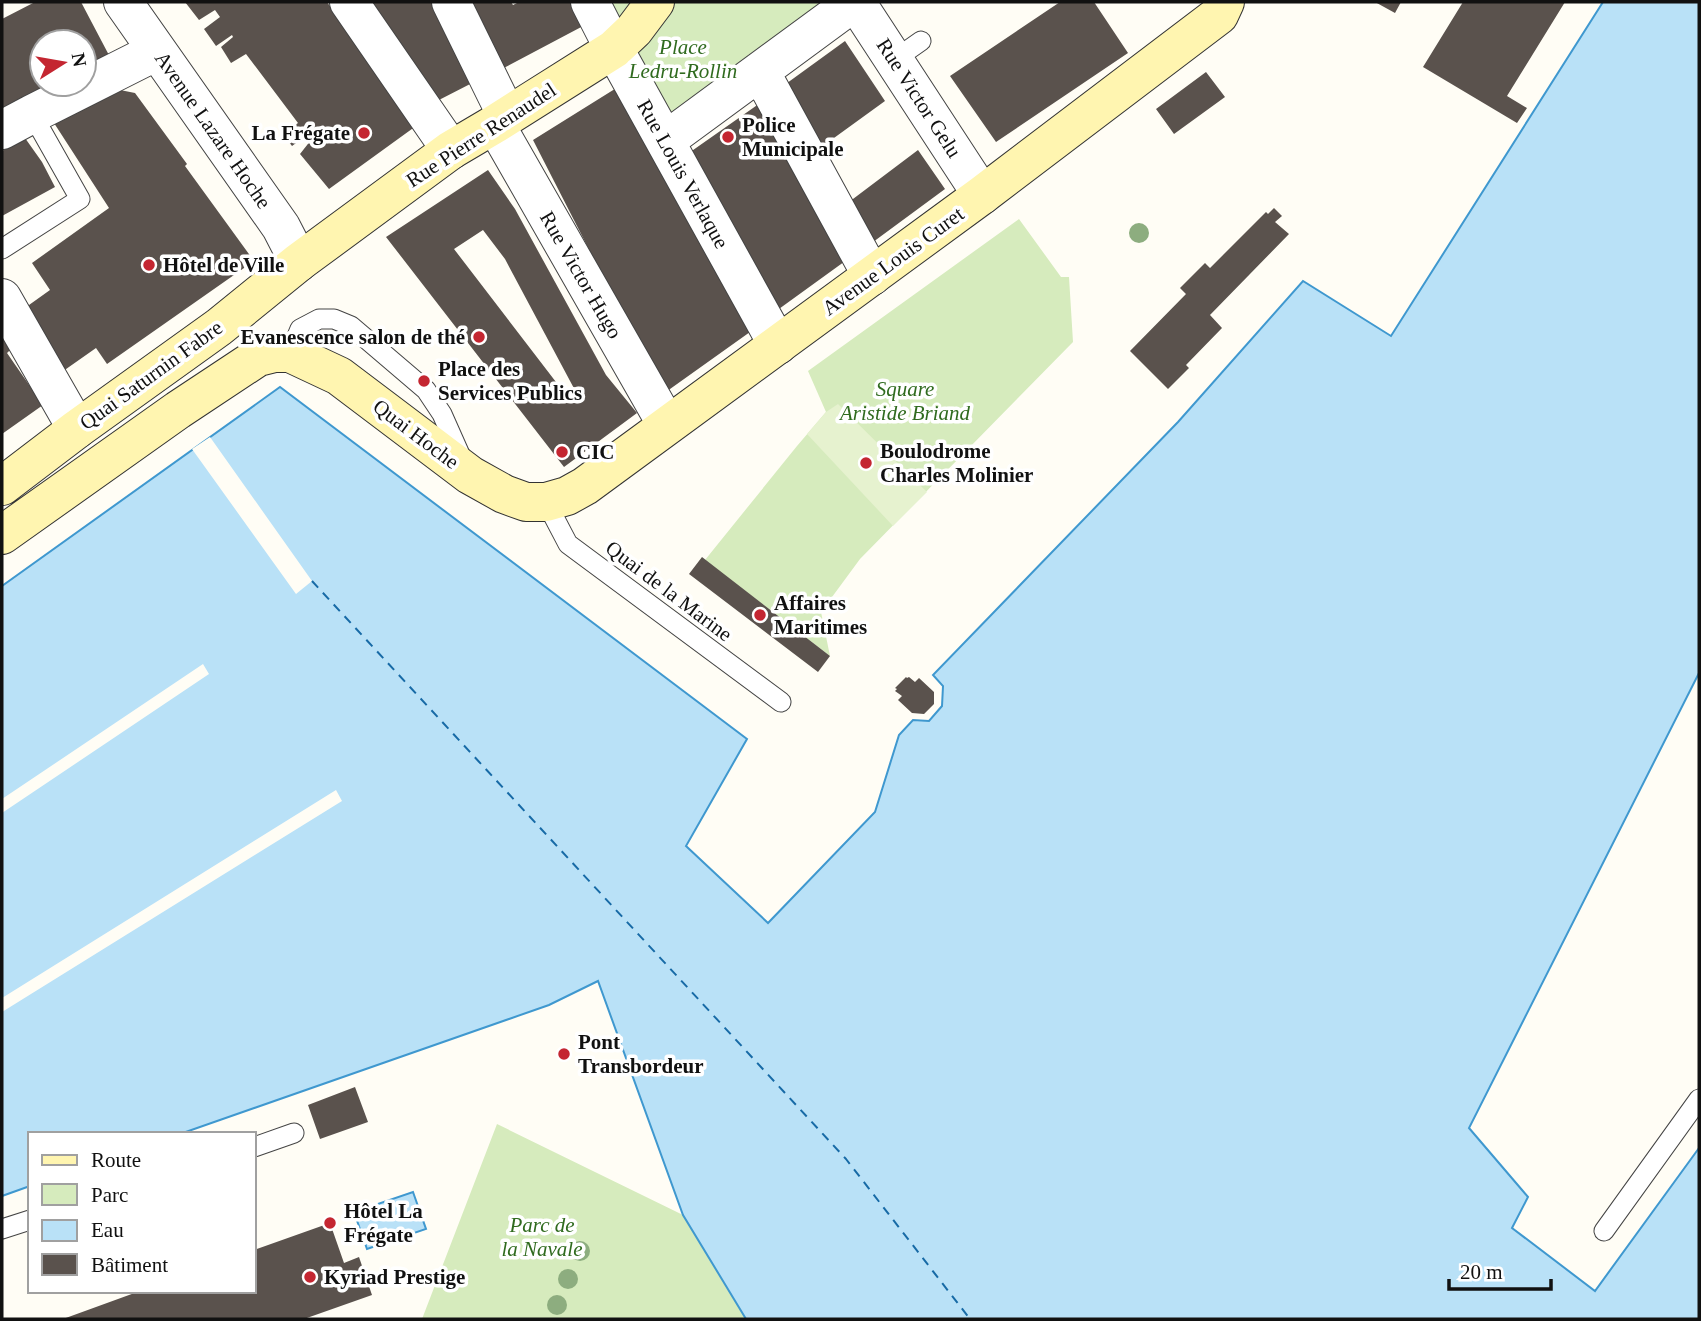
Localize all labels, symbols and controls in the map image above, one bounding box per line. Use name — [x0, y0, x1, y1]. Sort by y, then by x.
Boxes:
north arrow — [28, 28, 98, 98]
street label: Rue Victor Gelu — [872, 34, 967, 162]
park label: Place Ledru-Rollin — [628, 35, 737, 83]
street label: Avenue Lazare Hoche — [150, 47, 276, 213]
text: N — [68, 51, 91, 69]
street label: Rue Pierre Renaudel — [402, 78, 561, 192]
street label: Rue Louis Verlaque — [632, 95, 734, 253]
place label: Police Municipale — [742, 113, 844, 161]
place label: La Frégate — [251, 121, 350, 145]
marker: La Frégate — [356, 125, 372, 141]
marker: Police Municipale — [720, 129, 736, 145]
street label: Avenue Louis Curet — [818, 202, 968, 320]
street label: Rue Victor Hugo — [535, 207, 627, 343]
place label: Hôtel de Ville — [163, 253, 284, 277]
marker: Hôtel de Ville — [141, 257, 157, 273]
street label: Quai Saturnin Fabre — [75, 315, 227, 435]
place label: Evanescence salon de thé — [240, 325, 465, 349]
marker: Evanescence salon de thé — [471, 329, 487, 345]
place label: Place des Services Publics — [438, 357, 582, 405]
marker: Place des Services Publics — [416, 373, 432, 389]
park label: Square Aristide Briand — [838, 377, 971, 425]
street label: Quai Hoche — [368, 394, 464, 474]
place label: Boulodrome Charles Molinier — [880, 439, 1033, 487]
place label: CIC — [576, 440, 615, 464]
marker: CIC — [554, 444, 570, 460]
marker: Boulodrome Charles Molinier — [858, 455, 874, 471]
street label: Quai de la Marine — [601, 536, 737, 646]
place label: Affaires Maritimes — [774, 591, 867, 639]
marker: Affaires Maritimes — [752, 607, 768, 623]
place label: Pont Transbordeur — [578, 1030, 704, 1078]
marker: Pont Transbordeur — [556, 1046, 572, 1062]
legend — [28, 1132, 256, 1293]
text: Route — [91, 1148, 141, 1172]
text: Parc — [91, 1183, 128, 1207]
place label: Hôtel La Frégate — [344, 1199, 423, 1247]
park label: Parc de la Navale — [501, 1213, 583, 1261]
marker: Hôtel La Frégate — [322, 1215, 338, 1231]
text: Eau — [91, 1218, 124, 1242]
scale bar — [1449, 1248, 1550, 1292]
text: Bâtiment — [91, 1253, 168, 1277]
text: 20 m — [1460, 1260, 1503, 1284]
place label: Kyriad Prestige — [324, 1265, 465, 1289]
marker: Kyriad Prestige — [302, 1269, 318, 1285]

